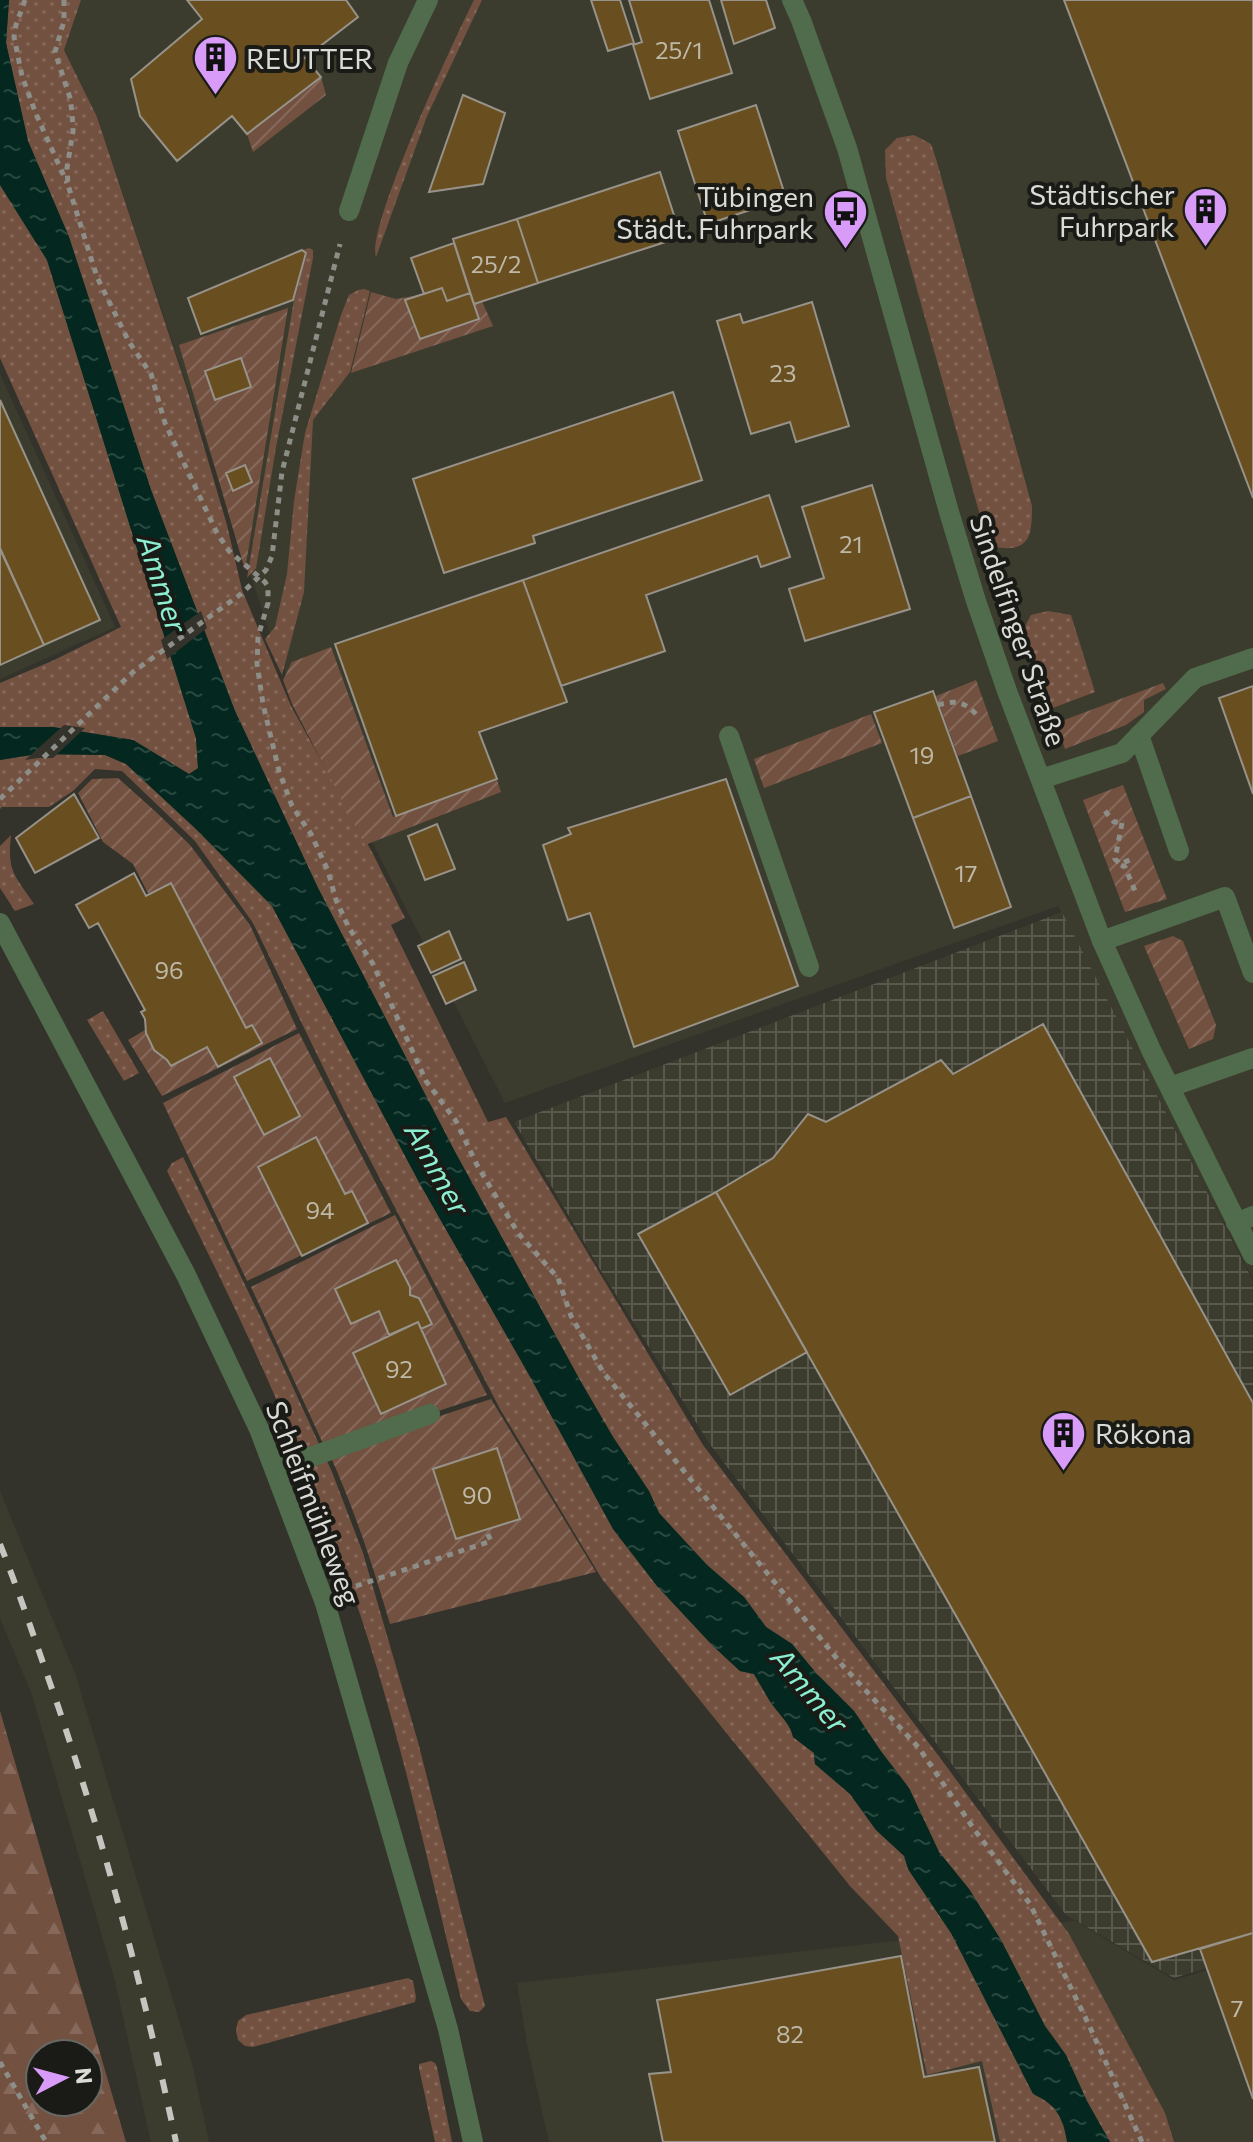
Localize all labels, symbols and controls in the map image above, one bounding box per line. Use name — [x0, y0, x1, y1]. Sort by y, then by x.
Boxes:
building icon: REUTTER — [191, 34, 239, 97]
house number: 25/1 — [655, 35, 703, 64]
place label: REUTTER — [246, 41, 373, 75]
place label: Städtischer Fuhrpark — [1029, 177, 1175, 243]
place label: Tübingen Städt. Fuhrpark — [616, 179, 814, 245]
building icon: Städtischer Fuhrpark — [1182, 186, 1230, 249]
bus stop icon: Tübingen Städt. Fuhrpark — [821, 188, 869, 251]
house number: 25/2 — [471, 249, 521, 278]
house number: 23 — [769, 358, 797, 387]
street label: Sindelfinger Straße — [963, 510, 1075, 750]
water label: Ammer — [131, 528, 197, 638]
house number: 21 — [839, 529, 863, 558]
house number: 19 — [910, 740, 934, 769]
house number: 17 — [955, 858, 977, 887]
house number: 96 — [154, 955, 184, 984]
water label: Ammer — [398, 1114, 480, 1222]
house number: 94 — [306, 1195, 334, 1224]
house number: 92 — [385, 1354, 413, 1383]
street label: Schleifmühleweg — [259, 1396, 369, 1610]
building icon: Rökona — [1040, 1409, 1088, 1472]
place label: Rökona — [1095, 1416, 1192, 1450]
house number: 90 — [462, 1480, 492, 1509]
water label: Ammer — [764, 1638, 858, 1740]
house number: 7 — [1231, 1993, 1243, 2022]
house number: 82 — [776, 2019, 804, 2048]
north arrow — [24, 2038, 104, 2118]
text: N — [70, 2066, 99, 2085]

